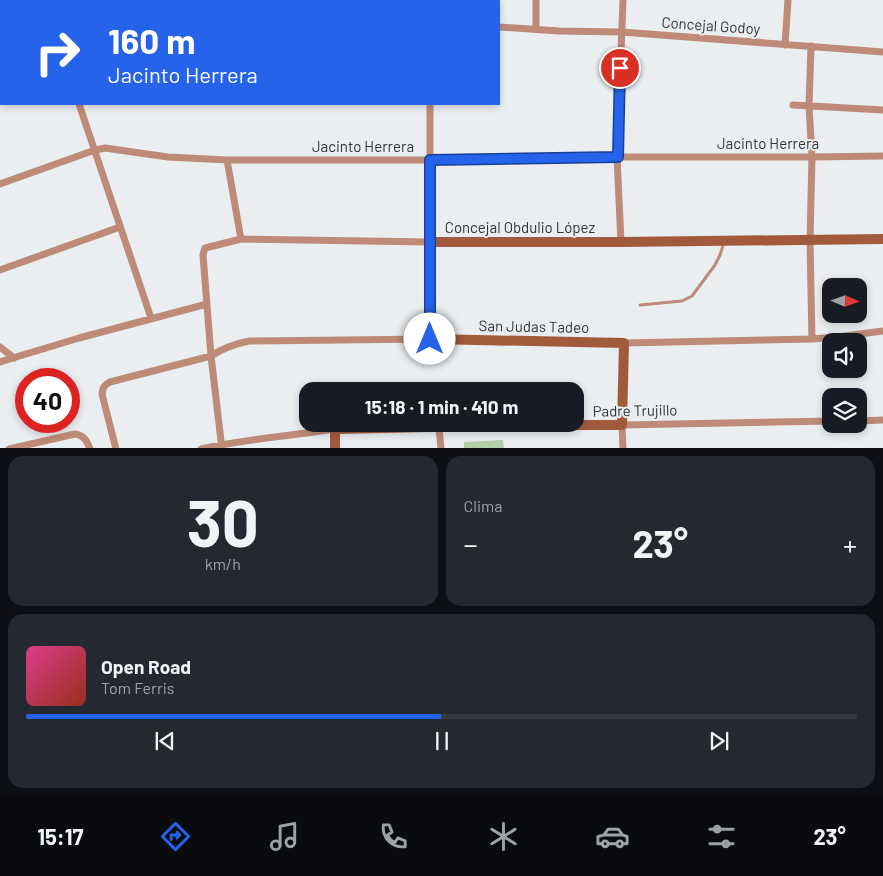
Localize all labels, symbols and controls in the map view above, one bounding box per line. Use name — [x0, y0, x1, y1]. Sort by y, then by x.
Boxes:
street label: Concejal Godoy — [661, 13, 761, 37]
text: 160 m — [108, 19, 195, 61]
icon: right — [25, 20, 90, 85]
pin — [599, 47, 641, 89]
icon: arrive — [606, 54, 634, 82]
text: Jacinto Herrera — [108, 61, 258, 87]
street label: Jacinto Herrera — [717, 134, 819, 152]
street label: Jacinto Herrera — [312, 137, 414, 155]
street label: Concejal Obdulio López — [445, 218, 595, 236]
north arrow — [822, 278, 868, 322]
map controls — [822, 278, 867, 433]
position arrow — [403, 312, 455, 364]
street label: San Judas Tadeo — [479, 316, 589, 336]
button: sound — [822, 333, 867, 378]
speed limit sign: 40 — [15, 368, 80, 433]
button: layers — [822, 388, 867, 433]
text: 15:18 · 1 min · 410 m — [365, 395, 518, 418]
street label: Padre Trujillo — [592, 400, 678, 420]
text: 30 — [187, 482, 259, 560]
text: Clima — [464, 496, 502, 515]
text: 23° — [632, 520, 688, 566]
text: − — [464, 527, 478, 561]
text: + — [843, 527, 857, 561]
text: km/h — [205, 554, 241, 573]
text: Open Road — [101, 655, 191, 678]
text: Tom Ferris — [101, 678, 175, 697]
icon: previous — [151, 727, 179, 755]
icon: pause — [428, 727, 456, 755]
icon: next — [705, 727, 733, 755]
icon: directions — [158, 819, 193, 854]
icon: music — [267, 819, 302, 854]
icon: phone — [376, 819, 411, 854]
icon: climate — [486, 819, 521, 854]
icon: car — [595, 819, 630, 854]
icon: filters — [704, 819, 739, 854]
text: 15:17 — [37, 823, 84, 849]
text: 23° — [814, 823, 846, 849]

